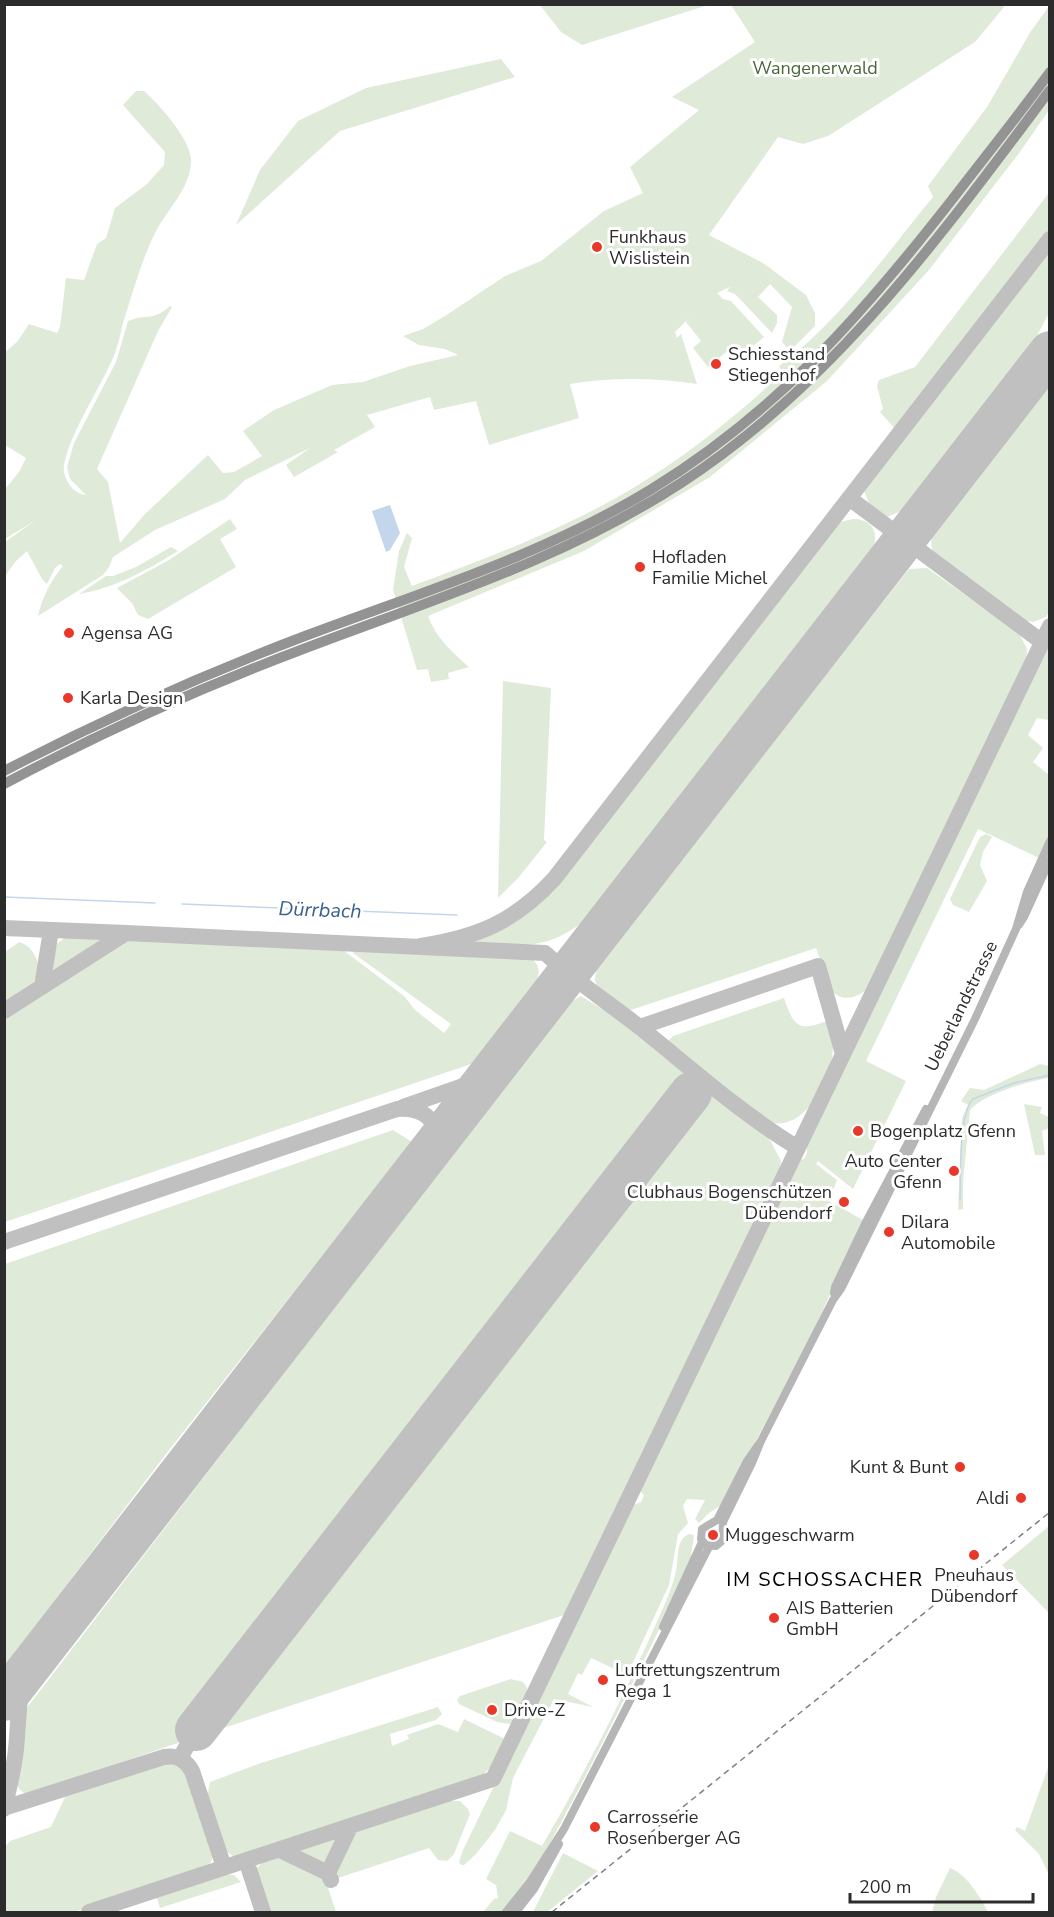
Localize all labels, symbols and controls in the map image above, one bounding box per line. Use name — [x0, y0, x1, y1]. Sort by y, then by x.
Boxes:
park label: Wangenerwald — [752, 56, 878, 80]
place label: Funkhaus Wislistein — [609, 225, 690, 270]
marker: Funkhaus Wislistein — [590, 240, 604, 254]
place label: Schiesstand Stiegenhof — [728, 342, 825, 387]
marker: Schiesstand Stiegenhof — [709, 357, 723, 371]
place label: Hofladen Familie Michel — [652, 545, 768, 590]
marker: Hofladen Familie Michel — [633, 560, 647, 574]
place label: Agensa AG — [81, 621, 173, 645]
marker: Agensa AG — [62, 626, 76, 640]
place label: Karla Design — [80, 686, 183, 710]
marker: Karla Design — [61, 691, 75, 705]
water label: Dürrbach — [278, 895, 362, 925]
street label: Ueberlandstrasse — [919, 937, 1003, 1075]
place label: Bogenplatz Gfenn — [870, 1119, 1016, 1143]
marker: Bogenplatz Gfenn — [851, 1124, 865, 1138]
place label: Auto Center Gfenn — [844, 1149, 943, 1194]
marker: Auto Center Gfenn — [947, 1164, 961, 1178]
place label: Clubhaus Bogenschützen Dübendorf — [627, 1180, 833, 1225]
marker: Clubhaus Bogenschützen Dübendorf — [837, 1195, 851, 1209]
place label: Dilara Automobile — [901, 1210, 995, 1255]
marker: Dilara Automobile — [882, 1225, 896, 1239]
place label: Kunt & Bunt — [850, 1455, 949, 1479]
marker: Kunt & Bunt — [953, 1460, 967, 1474]
place label: Aldi — [976, 1486, 1009, 1510]
marker: Aldi — [1014, 1491, 1028, 1505]
place label: Muggeschwarm — [725, 1523, 855, 1547]
marker: Muggeschwarm — [706, 1528, 720, 1542]
marker: Pneuhaus Dübendorf — [967, 1548, 981, 1562]
place label: Pneuhaus Dübendorf — [930, 1563, 1019, 1608]
district label: IM SCHOSSACHER — [726, 1566, 924, 1593]
place label: AIS Batterien GmbH — [786, 1596, 893, 1641]
marker: AIS Batterien GmbH — [767, 1611, 781, 1625]
place label: Luftrettungszentrum Rega 1 — [615, 1658, 780, 1703]
marker: Luftrettungszentrum Rega 1 — [596, 1673, 610, 1687]
place label: Drive-Z — [504, 1698, 566, 1722]
marker: Drive-Z — [485, 1703, 499, 1717]
place label: Carrosserie Rosenberger AG — [607, 1805, 741, 1850]
marker: Carrosserie Rosenberger AG — [588, 1820, 602, 1834]
scale bar — [850, 1866, 1033, 1904]
text: 200 m — [859, 1875, 911, 1899]

